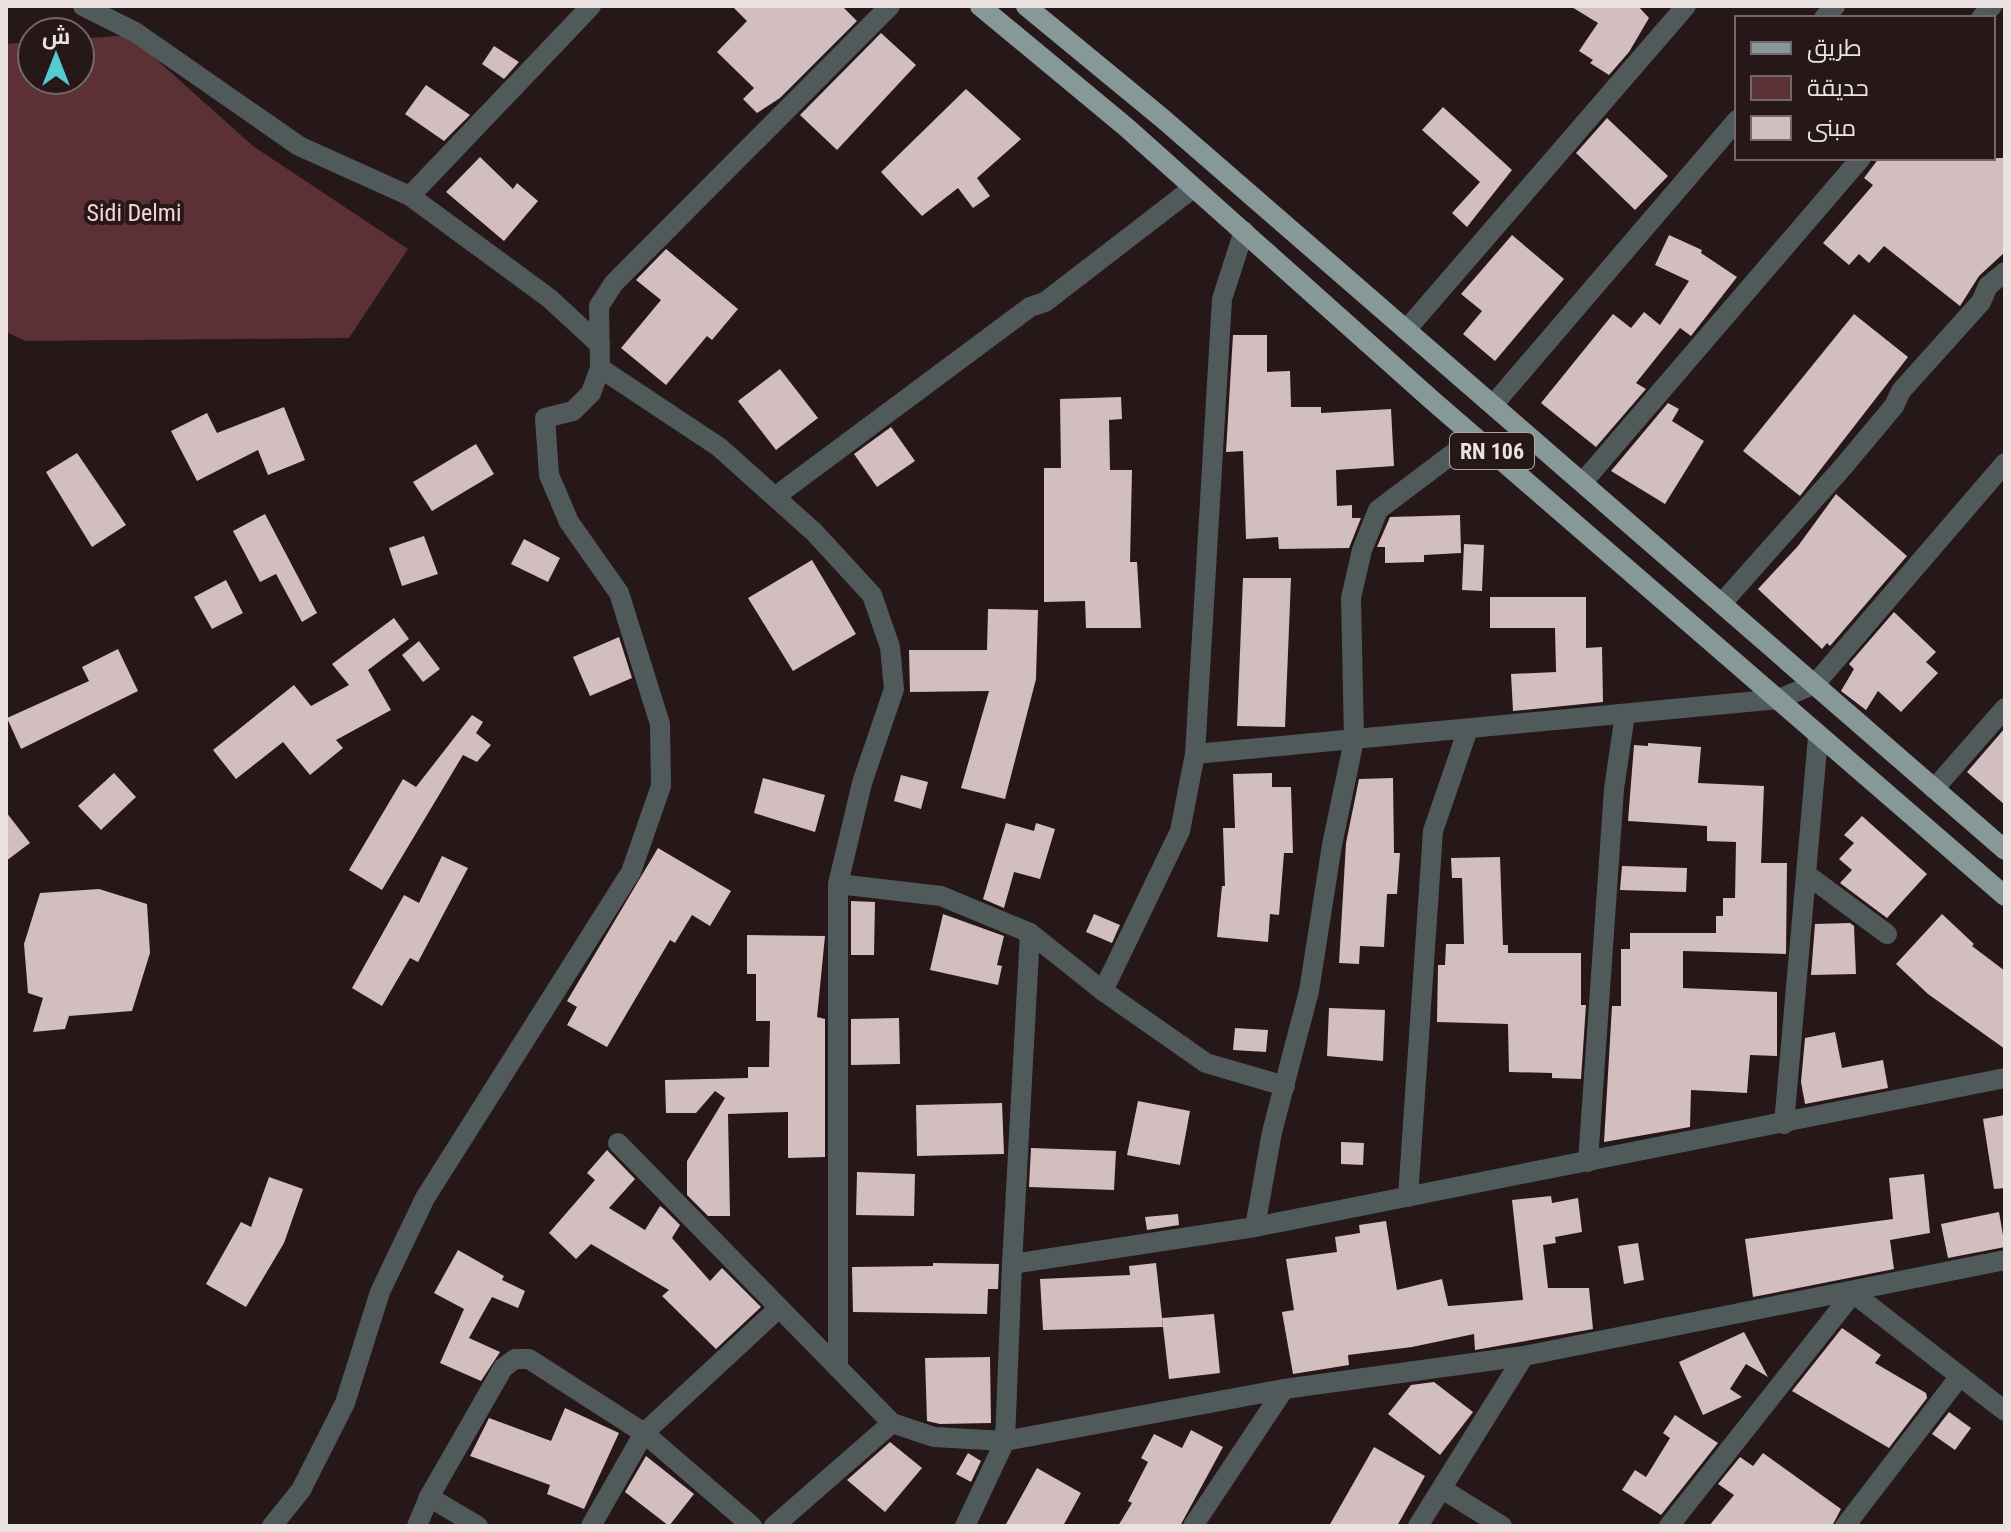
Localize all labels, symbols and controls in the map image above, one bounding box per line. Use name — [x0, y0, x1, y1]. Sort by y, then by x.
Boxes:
north arrow — [16, 16, 96, 96]
legend — [1735, 16, 1995, 160]
text: ش — [42, 24, 70, 50]
text: طريق — [1807, 34, 1862, 63]
text: حديقة — [1807, 74, 1869, 102]
text: مبنى — [1807, 114, 1856, 142]
park label: Sidi Delmi — [87, 199, 181, 227]
road number: RN 106 — [1450, 433, 1534, 469]

